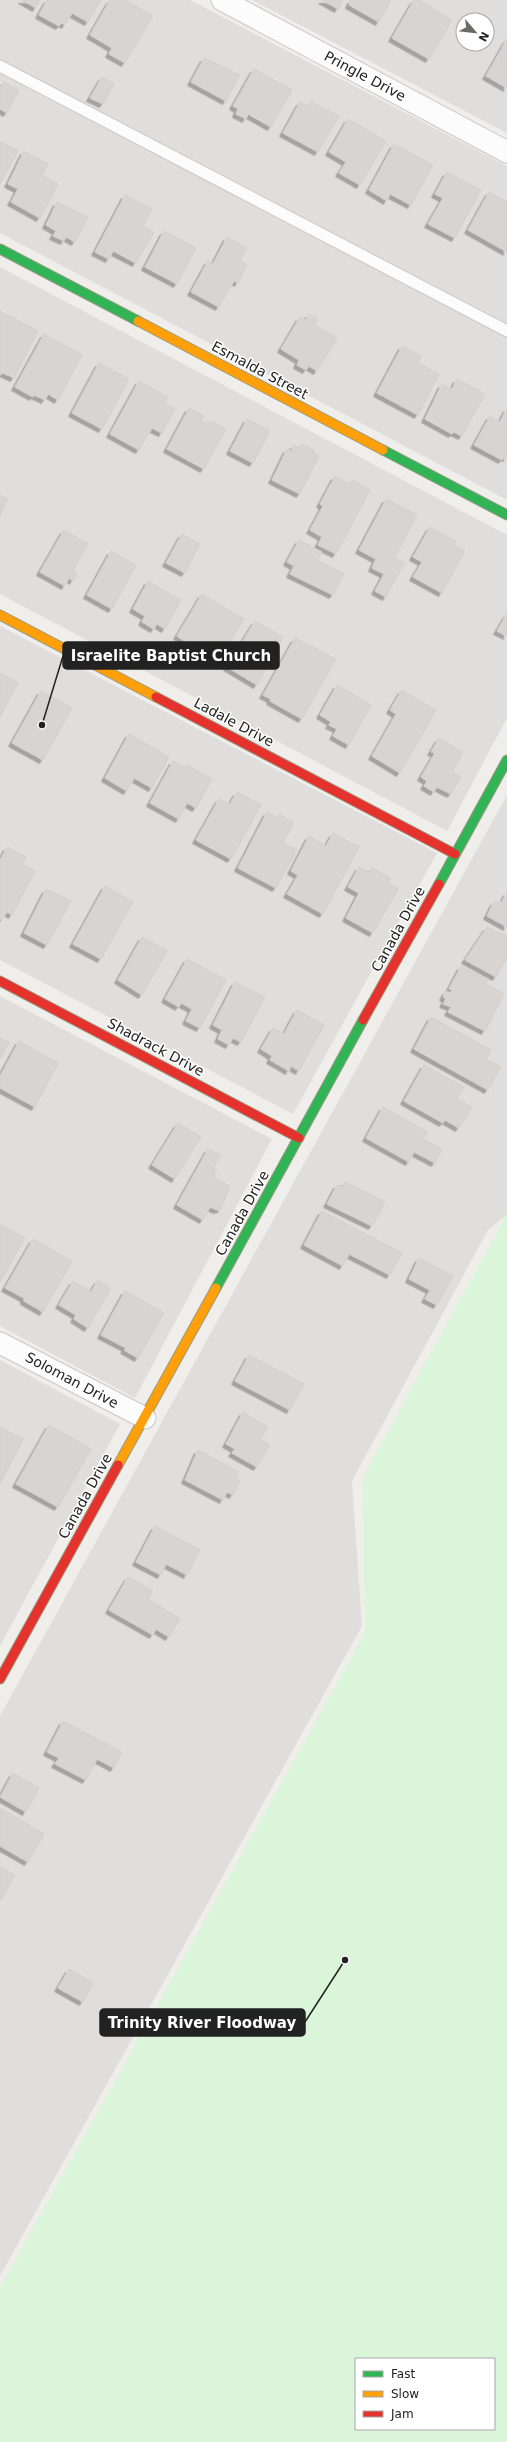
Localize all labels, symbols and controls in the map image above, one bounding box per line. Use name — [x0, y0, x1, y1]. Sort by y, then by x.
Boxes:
north arrow — [455, 12, 495, 52]
text: N — [475, 29, 491, 44]
street label: Pringle Drive — [322, 48, 408, 104]
street label: Esmalda Street — [209, 338, 311, 402]
callout: Israelite Baptist Church — [63, 642, 279, 669]
text: Israelite Baptist Church — [71, 647, 271, 665]
street label: Ladale Drive — [191, 694, 277, 750]
street label: Canada Drive — [368, 884, 428, 974]
street label: Shadrack Drive — [105, 1015, 207, 1079]
street label: Canada Drive — [212, 1168, 272, 1258]
street label: Soloman Drive — [23, 1349, 121, 1411]
street label: Canada Drive — [55, 1451, 115, 1541]
callout: Trinity River Floodway — [100, 2009, 305, 2036]
text: Trinity River Floodway — [108, 2014, 296, 2032]
legend — [355, 2358, 495, 2430]
text: Fast — [391, 2367, 415, 2381]
text: Slow — [391, 2387, 419, 2401]
text: Jam — [390, 2407, 414, 2421]

